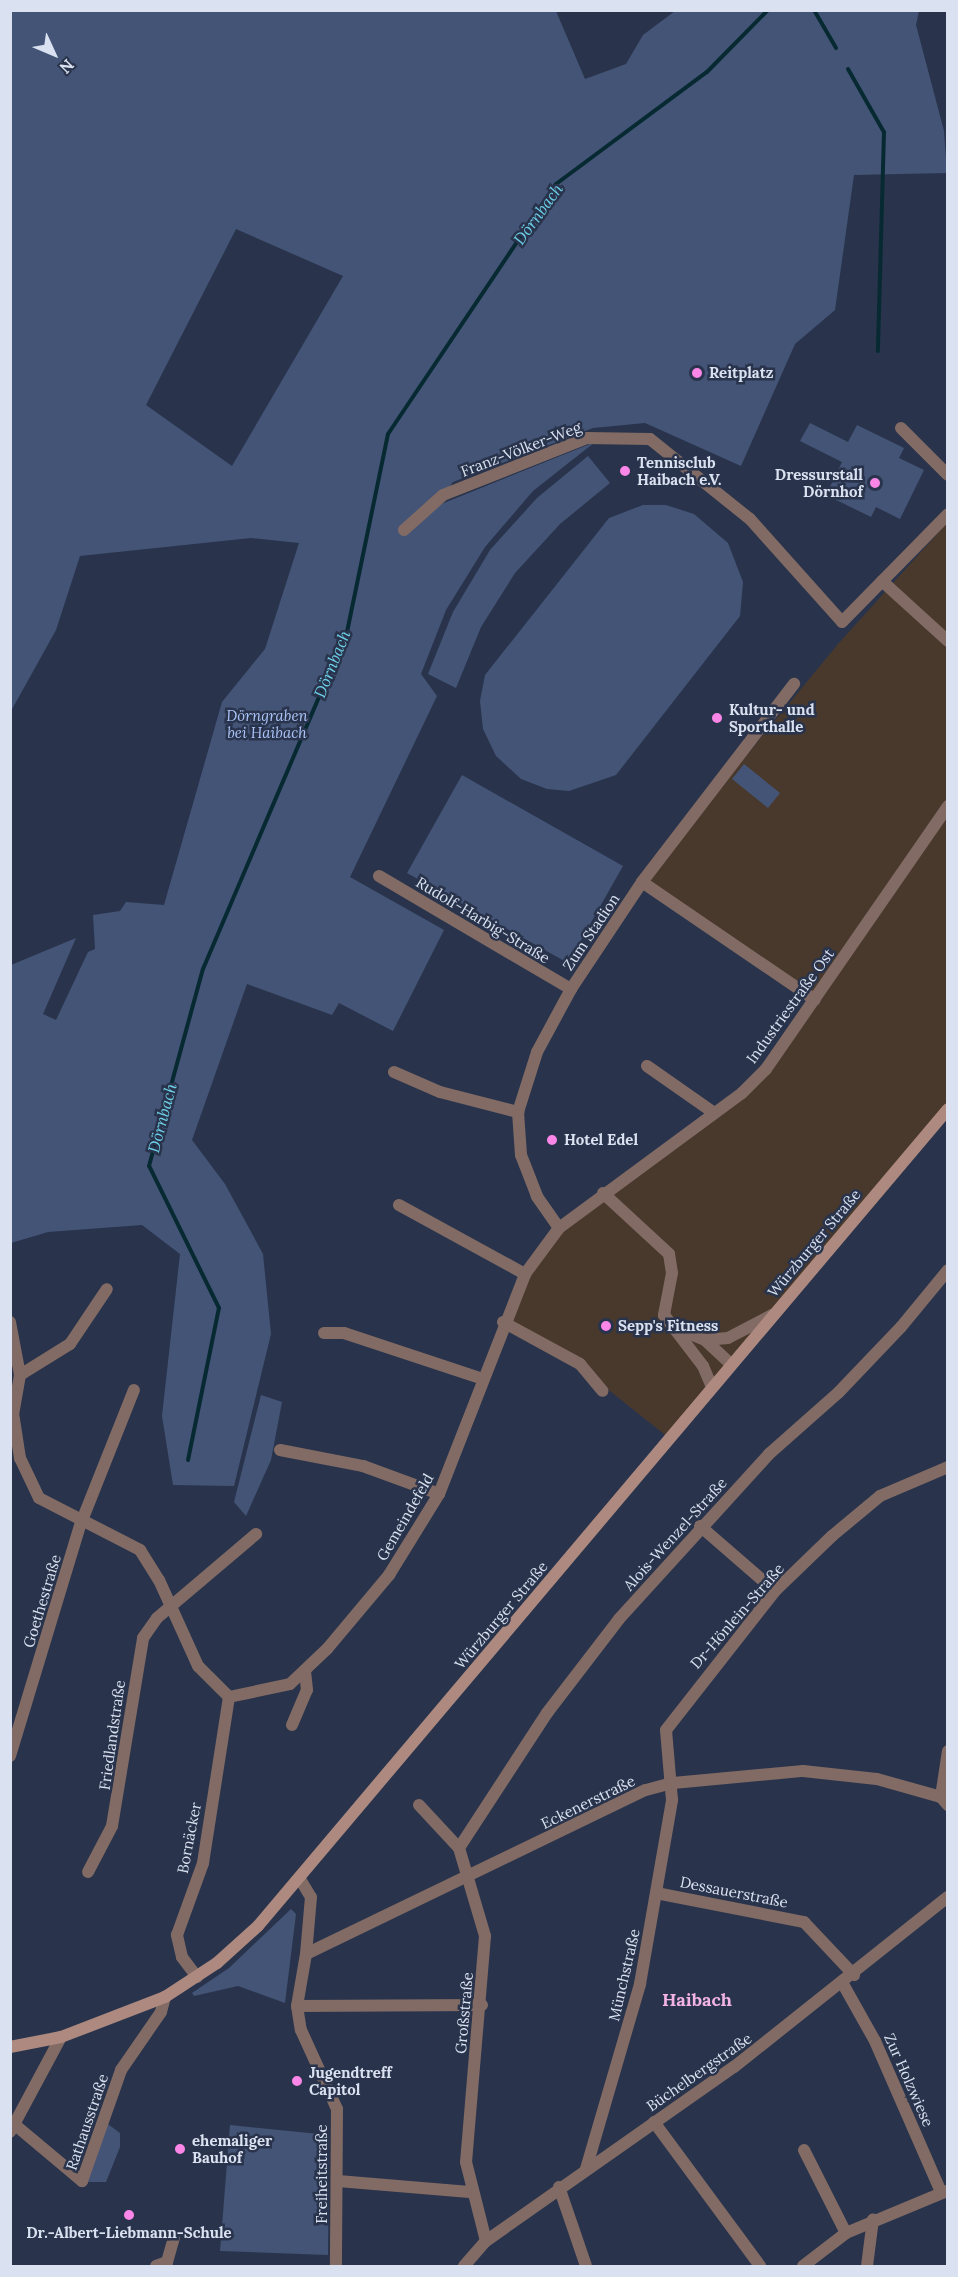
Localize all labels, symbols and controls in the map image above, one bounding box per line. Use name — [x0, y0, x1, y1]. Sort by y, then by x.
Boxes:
north arrow — [24, 24, 84, 84]
text: N — [55, 55, 78, 78]
water label: Dörnbach — [509, 180, 567, 248]
place label: Reitplatz — [709, 364, 774, 382]
marker: Reitplatz — [690, 366, 704, 380]
street label: Franz-Völker-Weg — [458, 418, 584, 480]
place label: Tennisclub Haibach e.V. — [637, 453, 721, 488]
marker: Tennisclub Haibach e.V. — [618, 464, 632, 478]
place label: Dressurstall Dörnhof — [775, 465, 863, 500]
marker: Dressurstall Dörnhof — [868, 476, 882, 490]
water label: Dörnbach — [310, 628, 354, 700]
place label: Kultur- und Sporthalle — [729, 700, 815, 735]
park label: Dörngraben bei Haibach — [226, 706, 308, 741]
marker: Kultur- und Sporthalle — [710, 711, 724, 725]
street label: Rudolf-Harbig-Straße — [413, 873, 553, 967]
street label: Zum Stadion — [559, 890, 623, 974]
street label: Industriestraße Ost — [742, 945, 838, 1067]
water label: Dörnbach — [144, 1081, 180, 1155]
place label: Hotel Edel — [564, 1131, 638, 1149]
marker: Hotel Edel — [545, 1133, 559, 1147]
street label: Würzburger Straße — [764, 1185, 864, 1301]
place label: Sepp's Fitness — [618, 1317, 718, 1335]
marker: Sepp's Fitness — [599, 1319, 613, 1333]
street label: Gemeindefeld — [373, 1470, 437, 1564]
street label: Alois-Wenzel-Straße — [620, 1474, 730, 1594]
street label: Goethestraße — [19, 1552, 65, 1650]
street label: Würzburger Straße — [451, 1557, 551, 1673]
street label: Dr-Hönlein-Straße — [686, 1560, 788, 1672]
street label: Friedlandstraße — [95, 1679, 129, 1791]
street label: Eckenerstraße — [538, 1771, 638, 1833]
street label: Bornäcker — [173, 1801, 205, 1875]
street label: Dessauerstraße — [678, 1873, 790, 1911]
street label: Münchstraße — [605, 1927, 643, 2023]
street label: Großstraße — [451, 1971, 477, 2055]
district label: Haibach — [662, 1989, 732, 2011]
street label: Büchelbergstraße — [643, 2029, 755, 2115]
street label: Zur Holzwiese — [880, 2031, 938, 2129]
place label: Jugendtreff Capitol — [309, 2063, 392, 2098]
street label: Rathausstraße — [62, 2072, 112, 2172]
marker: Jugendtreff Capitol — [290, 2074, 304, 2088]
street label: Freiheitstraße — [313, 2124, 331, 2224]
place label: ehemaliger Bauhof — [192, 2131, 272, 2166]
marker: ehemaliger Bauhof — [173, 2142, 187, 2156]
marker: Dr.-Albert-Liebmann-Schule — [122, 2208, 136, 2222]
place label: Dr.-Albert-Liebmann-Schule — [26, 2224, 232, 2242]

